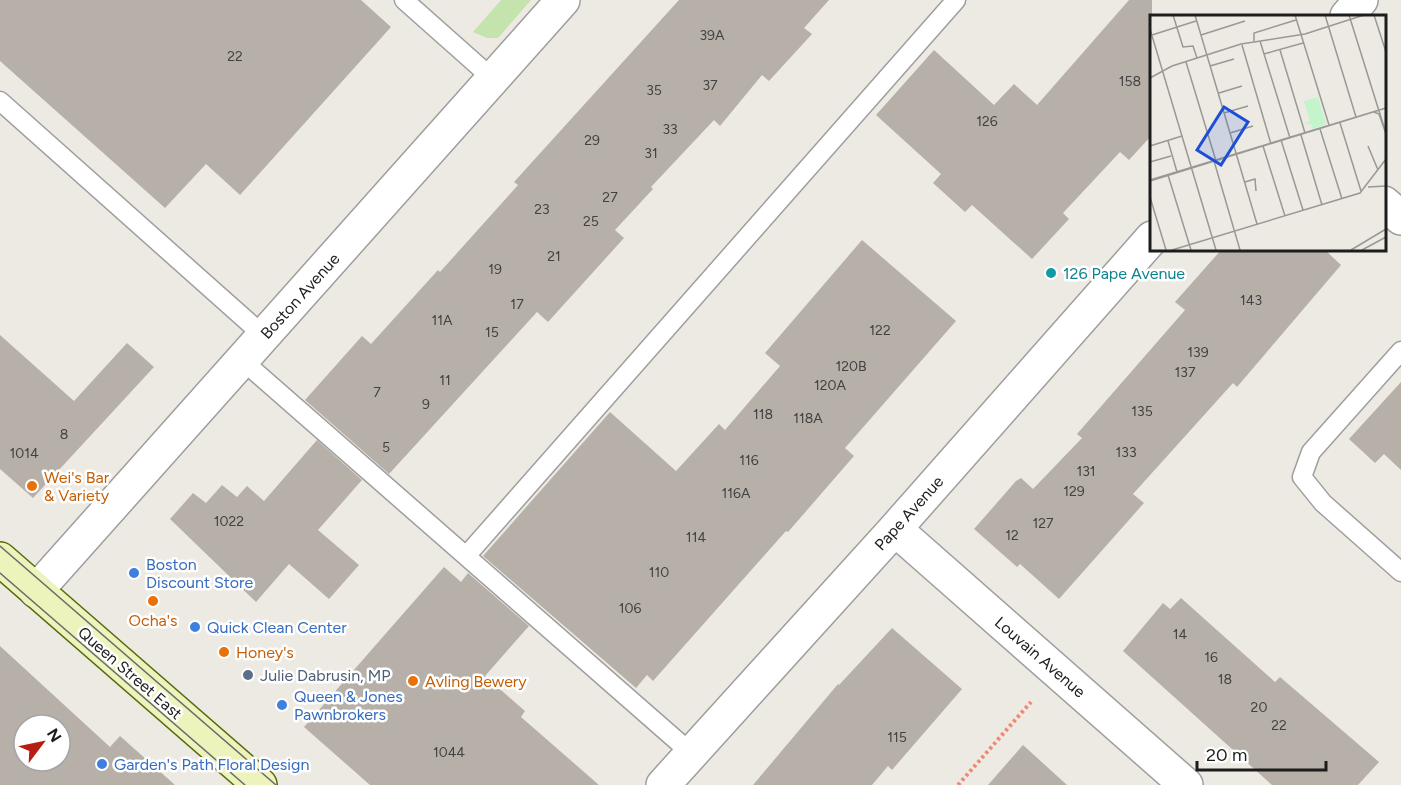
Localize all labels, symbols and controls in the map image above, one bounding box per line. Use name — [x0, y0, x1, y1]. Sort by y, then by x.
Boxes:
inset map — [1150, 15, 1386, 250]
house number: 39A — [699, 27, 725, 44]
house number: 22 — [227, 48, 243, 65]
house number: 158 — [1119, 73, 1141, 90]
house number: 37 — [702, 77, 718, 94]
house number: 35 — [646, 82, 662, 99]
house number: 126 — [976, 113, 998, 130]
house number: 33 — [662, 121, 678, 138]
house number: 29 — [584, 132, 600, 149]
house number: 31 — [644, 145, 658, 162]
house number: 27 — [602, 189, 618, 206]
house number: 23 — [534, 201, 550, 218]
house number: 25 — [583, 213, 599, 230]
house number: 21 — [547, 248, 561, 265]
street label: Boston Avenue — [257, 249, 344, 343]
house number: 19 — [488, 261, 502, 278]
place label: 126 Pape Avenue — [1063, 264, 1185, 283]
marker: 126 Pape Avenue — [1044, 266, 1058, 280]
house number: 143 — [1240, 292, 1262, 309]
house number: 17 — [510, 296, 524, 313]
house number: 11A — [431, 312, 453, 329]
house number: 122 — [869, 322, 891, 339]
house number: 15 — [485, 324, 499, 341]
house number: 139 — [1187, 344, 1209, 361]
house number: 120B — [835, 358, 867, 375]
house number: 137 — [1175, 364, 1196, 381]
house number: 11 — [439, 372, 451, 389]
house number: 120A — [814, 377, 847, 394]
house number: 7 — [373, 384, 381, 401]
house number: 9 — [422, 396, 430, 413]
house number: 135 — [1131, 403, 1153, 420]
house number: 118 — [753, 406, 773, 423]
house number: 118A — [793, 410, 823, 427]
house number: 8 — [60, 426, 68, 443]
house number: 5 — [382, 439, 390, 456]
house number: 133 — [1115, 444, 1137, 461]
house number: 1014 — [9, 445, 39, 462]
house number: 116 — [739, 452, 759, 469]
house number: 131 — [1076, 463, 1096, 480]
place label: Wei's Bar & Variety — [44, 468, 110, 505]
street label: Pape Avenue — [871, 472, 948, 554]
marker: Wei's Bar & Variety — [25, 479, 39, 493]
house number: 129 — [1063, 483, 1085, 500]
house number: 116A — [722, 485, 751, 502]
house number: 1022 — [214, 513, 244, 530]
house number: 127 — [1032, 515, 1054, 532]
house number: 12 — [1005, 527, 1019, 544]
house number: 114 — [686, 529, 706, 546]
place label: Boston Discount Store — [146, 555, 253, 592]
house number: 110 — [649, 564, 669, 581]
marker: Boston Discount Store — [127, 566, 141, 580]
marker: Ocha's — [146, 594, 160, 608]
house number: 106 — [619, 600, 641, 617]
place label: Ocha's — [129, 611, 177, 630]
street label: Louvain Avenue — [991, 613, 1089, 702]
place label: Quick Clean Center — [207, 618, 347, 637]
marker: Quick Clean Center — [188, 620, 202, 634]
street label: Queen Street East — [74, 623, 186, 723]
house number: 14 — [1173, 626, 1188, 643]
place label: Honey's — [236, 643, 294, 662]
marker: Honey's — [217, 645, 231, 659]
house number: 16 — [1204, 649, 1218, 666]
place label: Julie Dabrusin, MP — [260, 666, 390, 685]
marker: Julie Dabrusin, MP — [241, 668, 255, 682]
house number: 18 — [1218, 671, 1232, 688]
place label: Avling Bewery — [425, 672, 527, 691]
marker: Avling Bewery — [406, 674, 420, 688]
place label: Queen & Jones Pawnbrokers — [294, 687, 403, 724]
marker: Queen & Jones Pawnbrokers — [275, 698, 289, 712]
house number: 20 — [1251, 699, 1267, 716]
north arrow — [12, 713, 72, 773]
house number: 22 — [1271, 717, 1287, 734]
text: N — [43, 725, 66, 746]
house number: 115 — [887, 729, 907, 746]
scale bar — [1197, 734, 1326, 772]
house number: 1044 — [433, 744, 465, 761]
text: 20 m — [1206, 744, 1247, 766]
place label: Garden's Path Floral Design — [114, 755, 309, 774]
marker: Garden's Path Floral Design — [95, 757, 109, 771]

